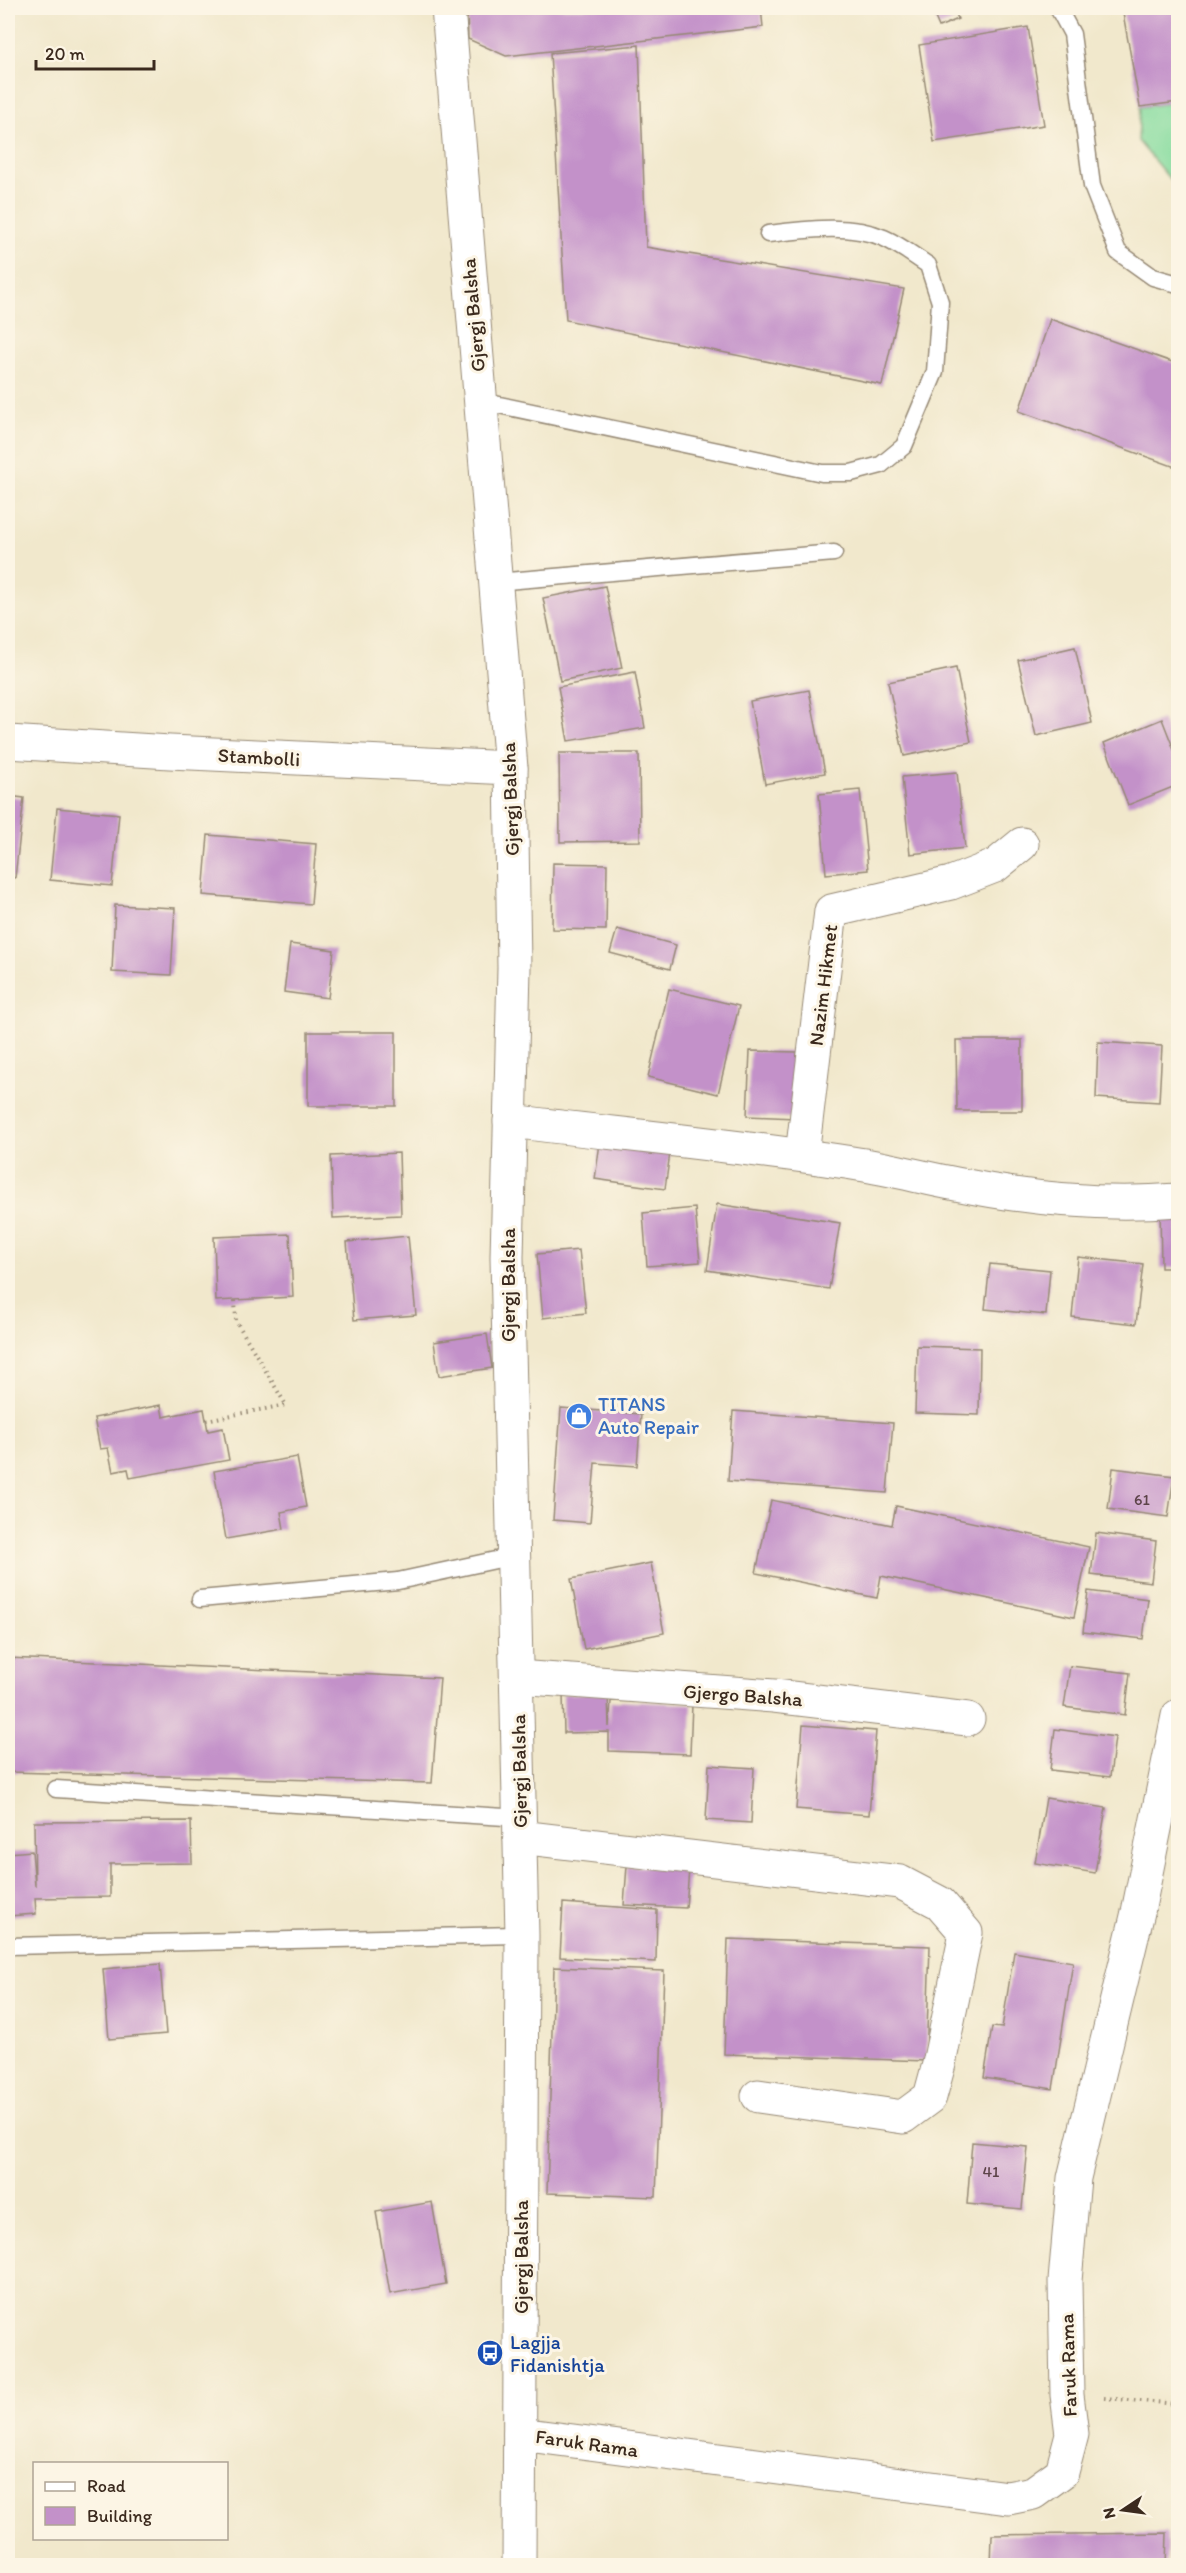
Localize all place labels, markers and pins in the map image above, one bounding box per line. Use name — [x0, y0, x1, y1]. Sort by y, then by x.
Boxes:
place label: TITANS Auto Repair — [598, 1392, 699, 1439]
shop icon: TITANS Auto Repair — [564, 1401, 594, 1431]
place label: Lagjja Fidanishtja — [510, 2330, 605, 2377]
bus stop icon: Lagjja Fidanishtja — [475, 2338, 505, 2368]

